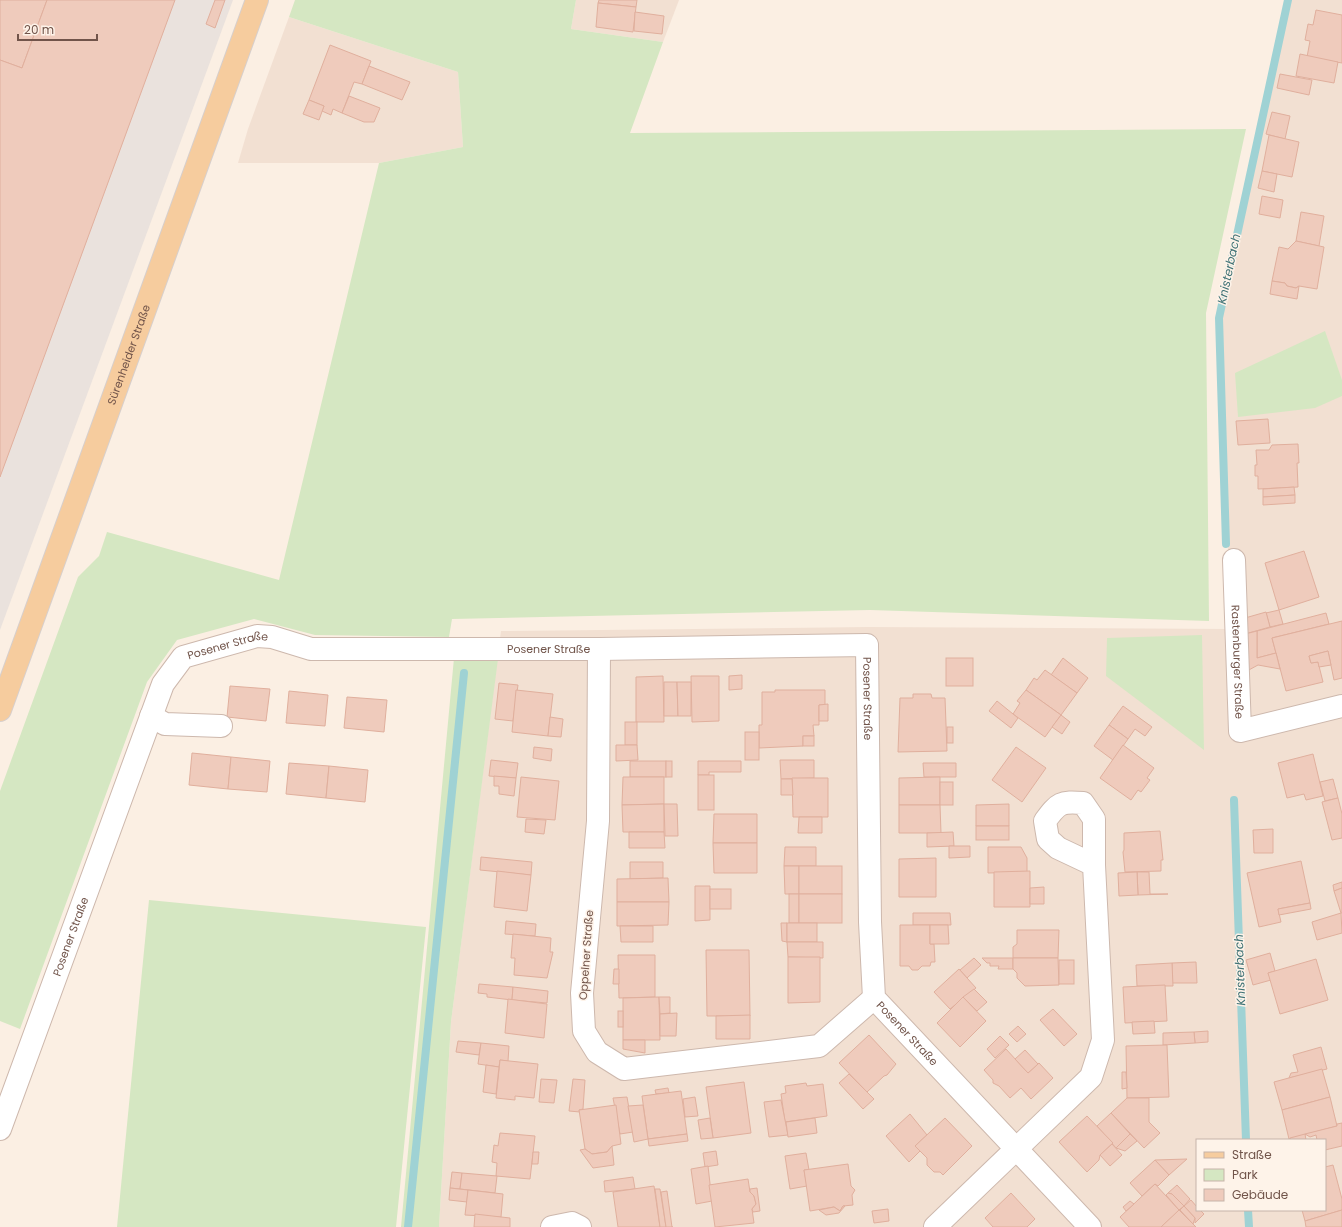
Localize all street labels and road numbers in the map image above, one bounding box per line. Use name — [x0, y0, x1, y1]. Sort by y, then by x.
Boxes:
street label: Sürenheider Straße — [103, 302, 154, 407]
street label: Rastenburger Straße — [1228, 605, 1248, 719]
street label: Posener Straße — [185, 628, 269, 663]
street label: Posener Straße — [507, 641, 591, 657]
street label: Posener Straße — [859, 657, 876, 741]
street label: Posener Straße — [49, 894, 92, 978]
street label: Oppelner Straße — [575, 909, 597, 1001]
street label: Posener Straße — [873, 998, 942, 1069]

